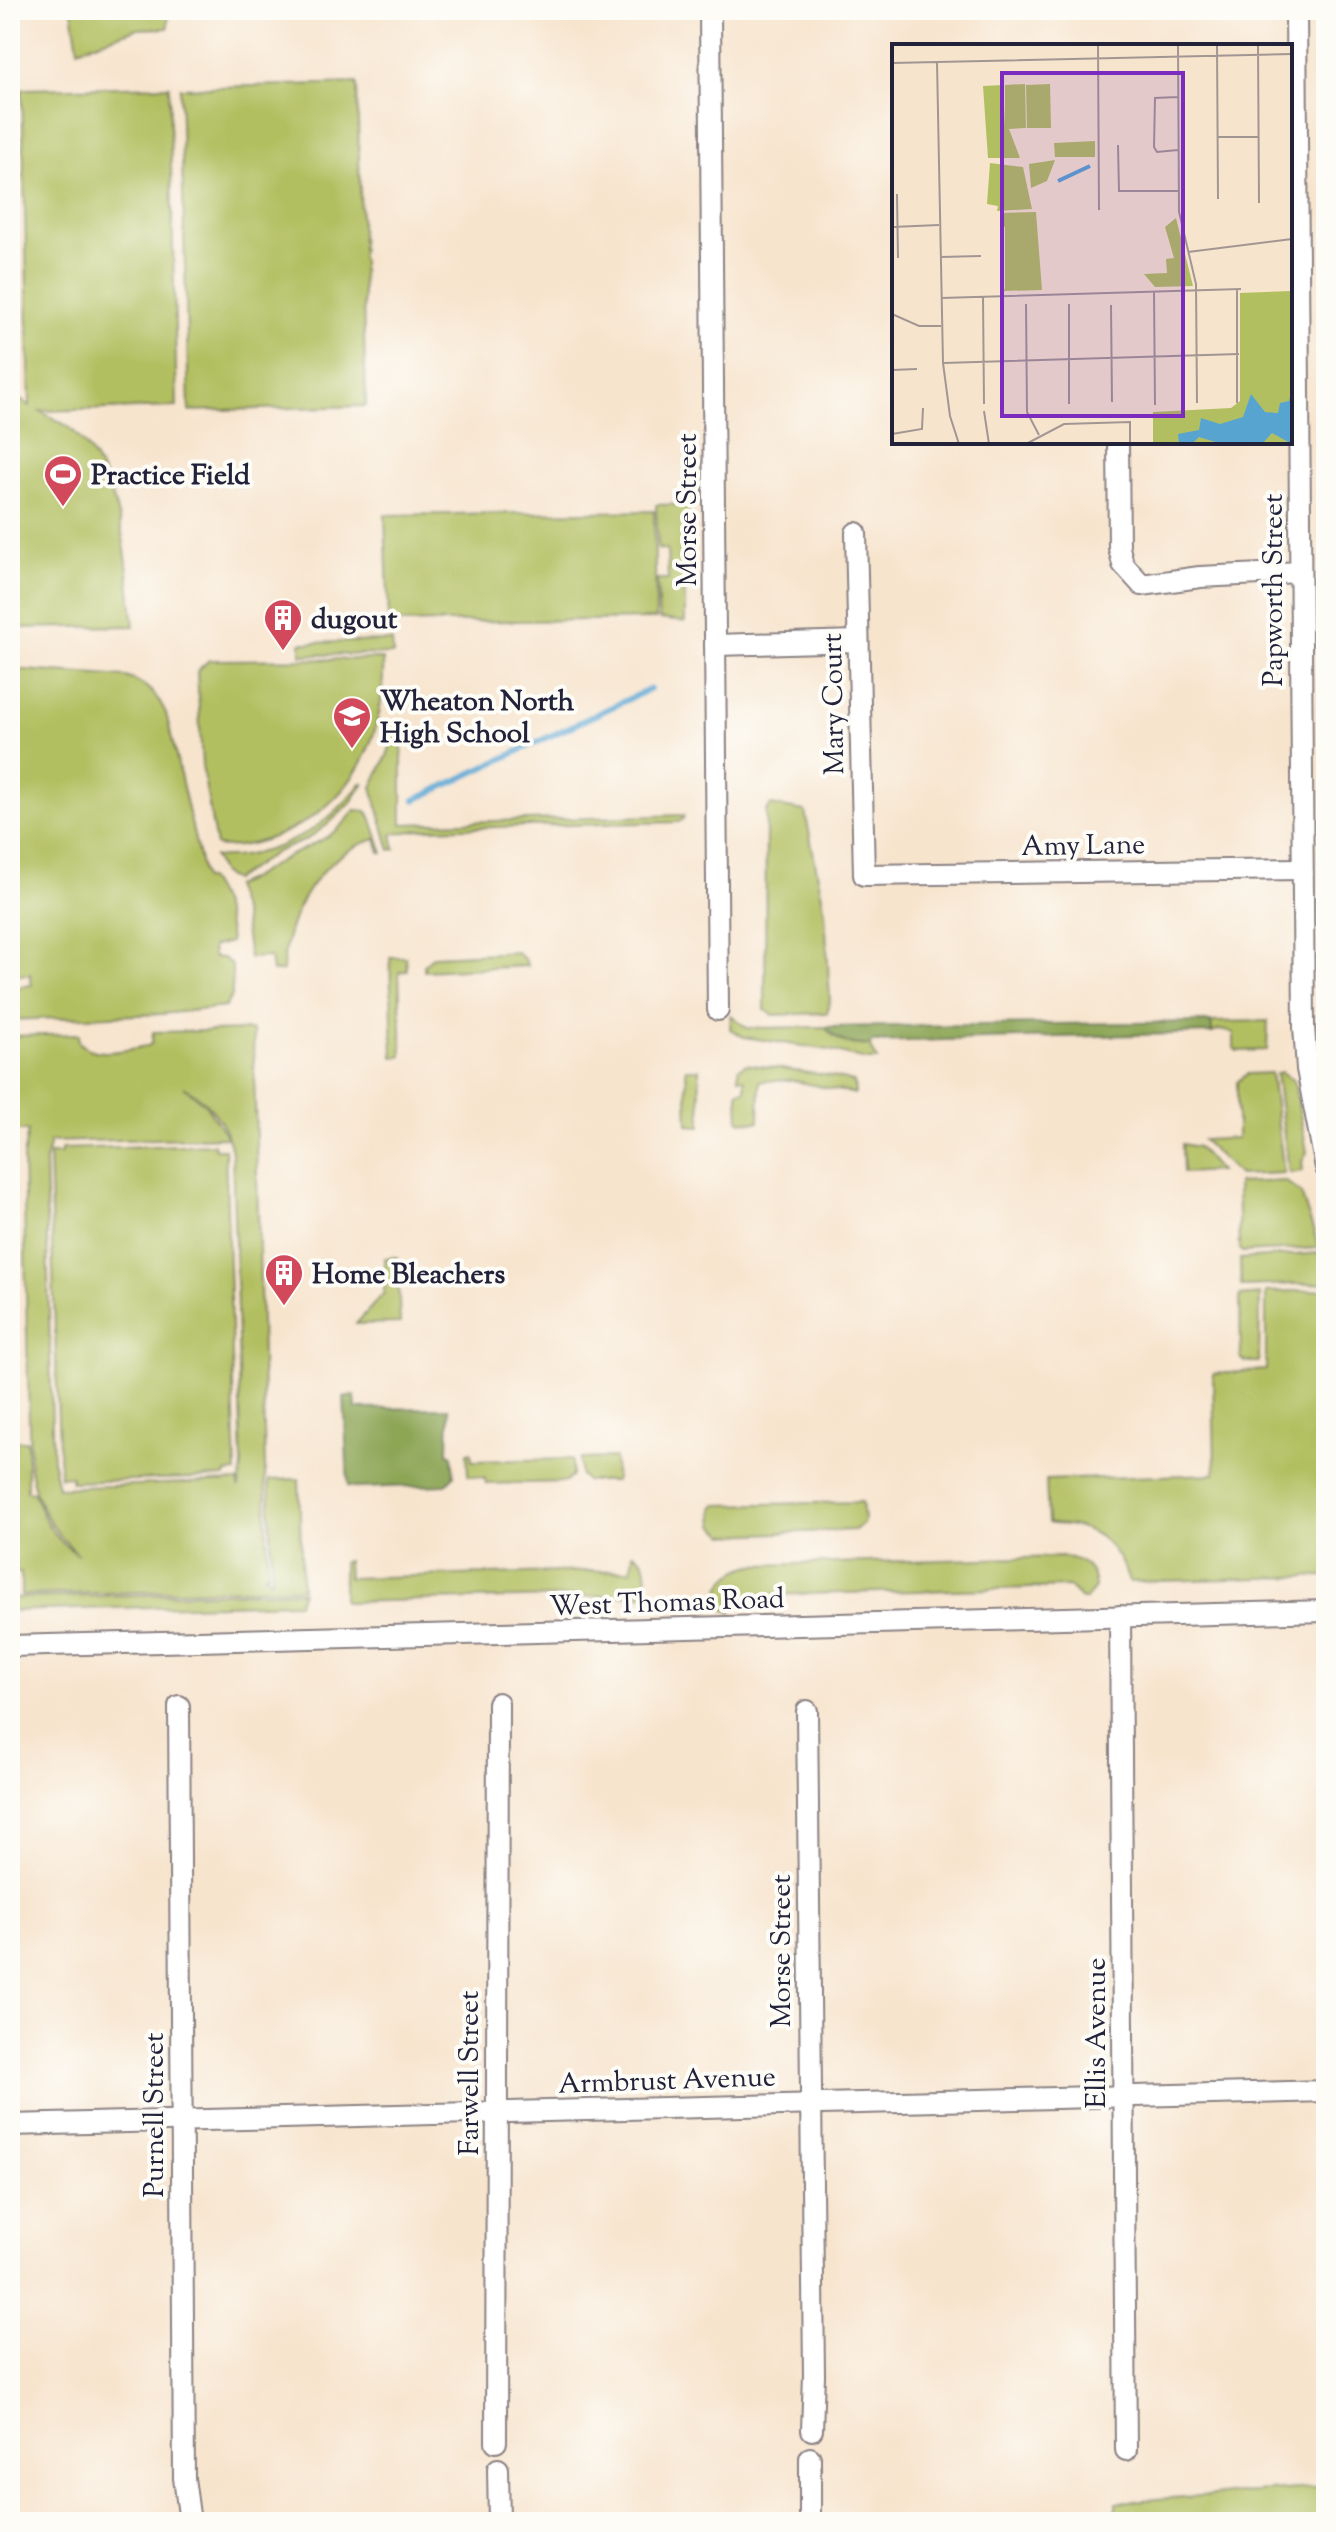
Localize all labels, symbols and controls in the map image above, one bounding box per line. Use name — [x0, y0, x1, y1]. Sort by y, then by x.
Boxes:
inset map — [892, 44, 1292, 444]
street label: Morse Street — [669, 433, 709, 587]
sports icon: Practice Field — [42, 453, 84, 508]
place label: Practice Field — [91, 457, 250, 497]
street label: Papworth Street — [1255, 493, 1295, 686]
building icon: dugout — [262, 597, 304, 652]
place label: dugout — [311, 601, 398, 641]
street label: Mary Court — [814, 632, 856, 775]
place label: Wheaton North High School — [380, 683, 575, 755]
school or university icon: Wheaton North High School — [331, 695, 373, 750]
street label: Amy Lane — [1021, 826, 1145, 868]
building icon: Home Bleachers — [263, 1252, 305, 1307]
place label: Home Bleachers — [312, 1256, 505, 1296]
street label: West Thomas Road — [549, 1580, 785, 1628]
street label: Morse Street — [763, 1874, 803, 2028]
street label: Ellis Avenue — [1078, 1957, 1118, 2109]
street label: Farwell Street — [451, 1990, 491, 2156]
street label: Purnell Street — [136, 2032, 176, 2198]
street label: Armbrust Avenue — [558, 2058, 777, 2106]

